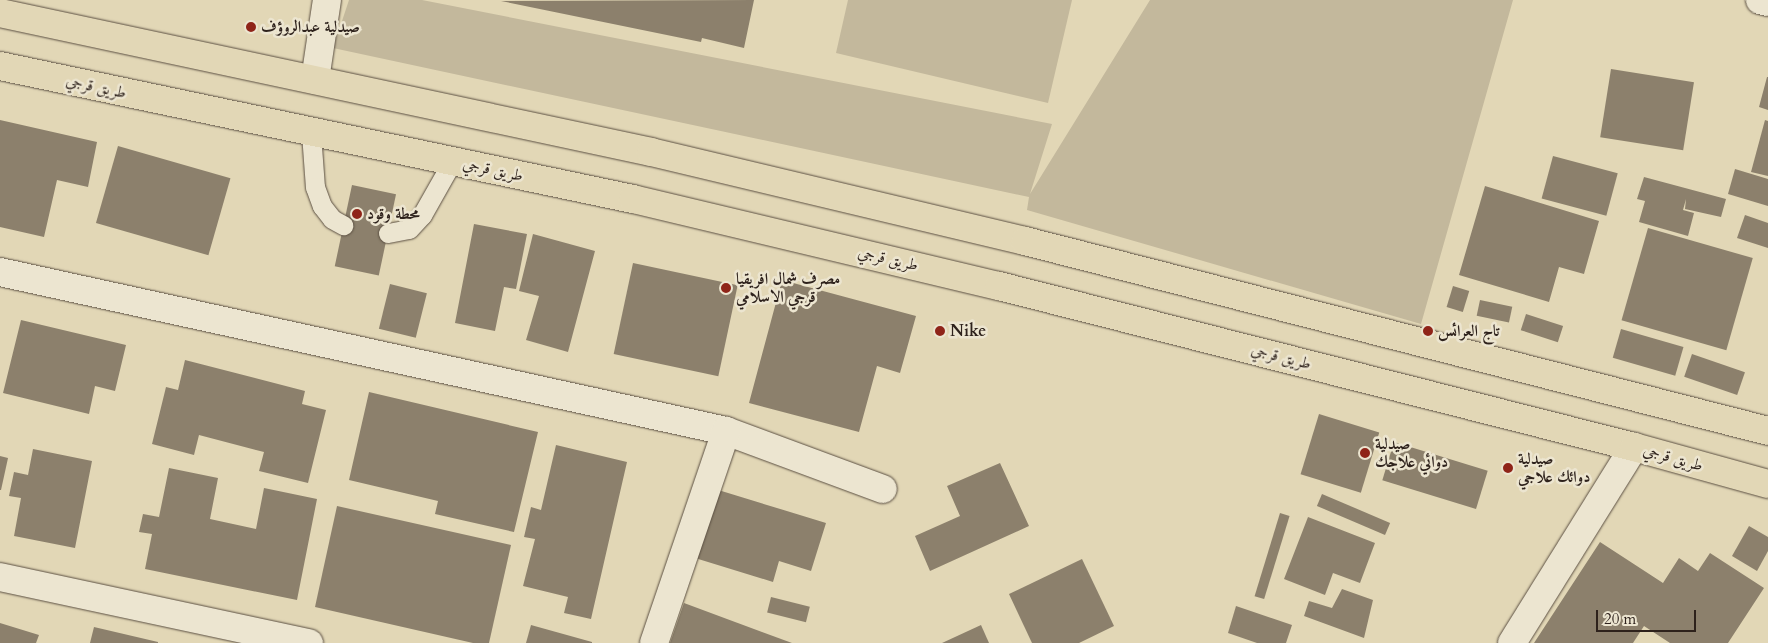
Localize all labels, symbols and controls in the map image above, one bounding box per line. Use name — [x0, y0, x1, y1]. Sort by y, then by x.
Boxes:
place label: صيدلية عبدالروؤف — [261, 17, 360, 37]
marker: صيدلية عبدالروؤف — [245, 21, 257, 33]
street label: طريق قرجي — [64, 71, 128, 103]
street label: طريق قرجي — [461, 154, 525, 186]
place label: محطة وقود — [367, 204, 420, 224]
marker: محطة وقود — [351, 208, 363, 220]
street label: طريق قرجي — [856, 243, 920, 275]
place label: مصرف شمال افريقيا قرجي الاسلامي — [736, 269, 840, 307]
marker: مصرف شمال افريقيا قرجي الاسلامي — [720, 282, 732, 294]
place label: Nike — [950, 321, 986, 341]
place label: تاج العرائس — [1438, 321, 1500, 341]
marker: Nike — [934, 325, 946, 337]
marker: تاج العرائس — [1422, 325, 1434, 337]
street label: طريق قرجي — [1249, 340, 1313, 374]
place label: صيدلية دوائي علاجك — [1375, 434, 1448, 472]
street label: طريق قرجي — [1641, 440, 1705, 476]
marker: صيدلية دوائي علاجك — [1359, 447, 1371, 459]
place label: صيدلية دوائك علاجي — [1518, 449, 1590, 487]
marker: صيدلية دوائك علاجي — [1502, 462, 1514, 474]
scale bar — [1598, 600, 1698, 632]
text: 20 m — [1604, 609, 1636, 629]

